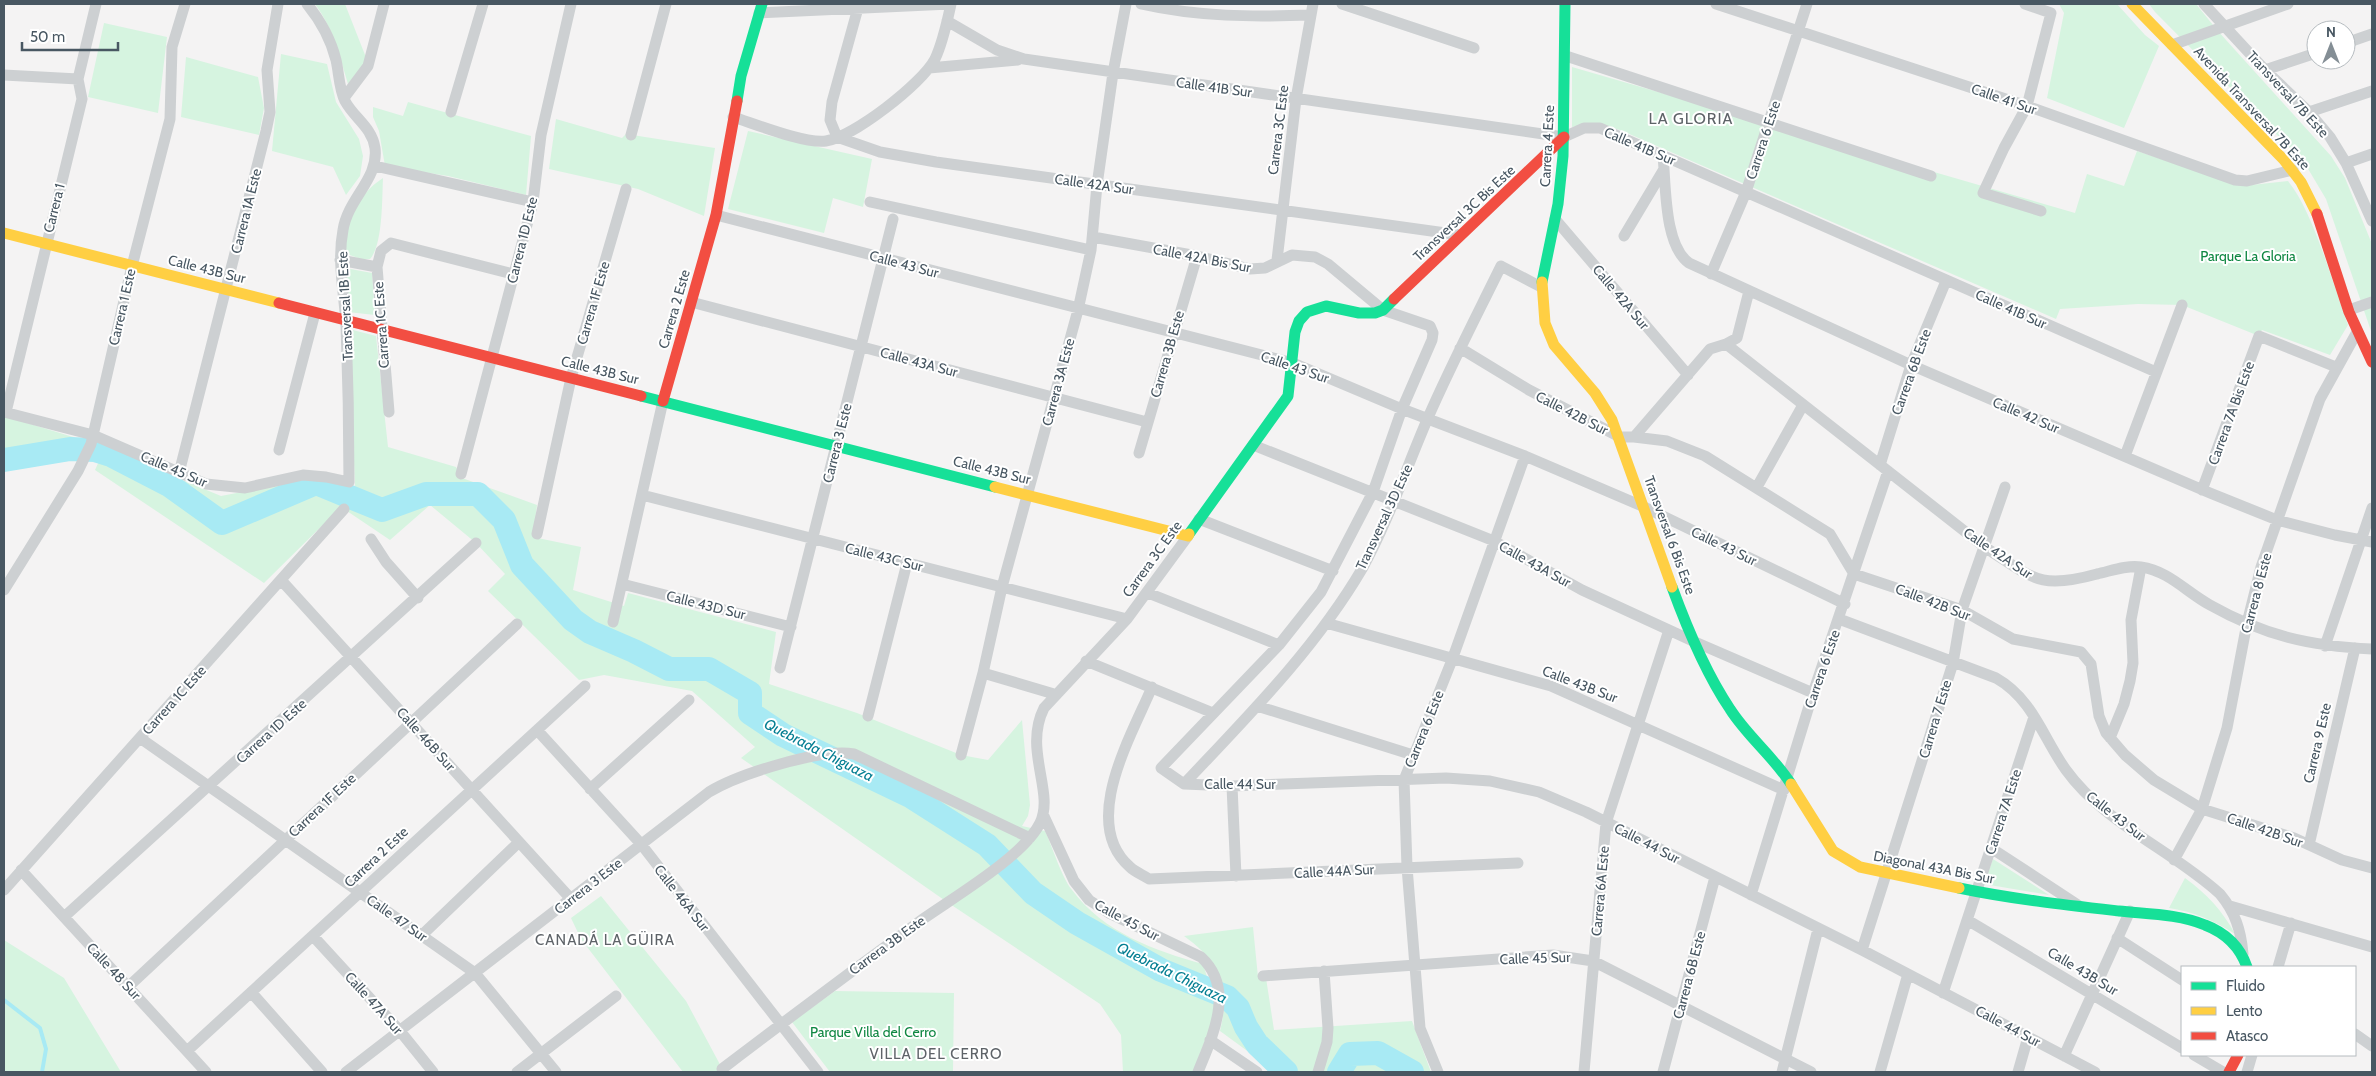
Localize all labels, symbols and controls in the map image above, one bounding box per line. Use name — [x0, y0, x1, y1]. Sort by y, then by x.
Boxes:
scale bar — [22, 20, 119, 52]
north arrow — [2306, 20, 2356, 70]
text: N — [2326, 23, 2336, 41]
text: 50 m — [30, 28, 65, 46]
street label: Avenida Transversal 7B Este — [2190, 42, 2314, 174]
street label: Transversal 7B Este — [2243, 47, 2333, 141]
street label: Calle 41B Sur — [1175, 73, 1254, 101]
street label: Calle 41 Sur — [1969, 79, 2040, 119]
street label: Carrera 3C Este — [1264, 84, 1292, 176]
street label: Carrera 6 Este — [1742, 98, 1784, 182]
street label: Carrera 4 Este — [1536, 105, 1558, 187]
district label: LA GLORIA — [1649, 109, 1733, 128]
street label: Calle 41B Sur — [1601, 123, 1679, 169]
street label: Transversal 3C Bis Este — [1409, 161, 1519, 265]
street label: Carrera 1A Este — [227, 167, 265, 255]
street label: Calle 42A Sur — [1054, 170, 1135, 199]
street label: Carrera 1 — [39, 182, 69, 234]
street label: Carrera 1D Este — [503, 195, 541, 285]
street label: Calle 42A Bis Sur — [1151, 240, 1253, 276]
street label: Calle 43 Sur — [867, 246, 941, 282]
park label: Parque La Gloria — [2200, 247, 2296, 265]
street label: Calle 43B Sur — [166, 251, 248, 287]
street label: Transversal 1B Este — [333, 251, 357, 361]
street label: Carrera 1F Este — [573, 259, 613, 347]
street label: Calle 42A Sur — [1589, 261, 1654, 334]
street label: Carrera 1 Este — [104, 267, 140, 347]
street label: Carrera 2 Este — [654, 268, 694, 350]
street label: Carrera 1C Este — [369, 281, 393, 369]
street label: Calle 41B Sur — [1973, 285, 2050, 333]
street label: Carrera 3B Este — [1146, 308, 1188, 400]
street label: Carrera 6B Este — [1887, 327, 1935, 417]
street label: Carrera 3A Este — [1038, 336, 1078, 428]
street label: Calle 43A Sur — [878, 343, 960, 381]
street label: Calle 43 Sur — [1259, 347, 1332, 387]
street label: Calle 43B Sur — [559, 352, 641, 388]
street label: Carrera 7A Bis Este — [2204, 359, 2258, 467]
street label: Calle 42B Sur — [1533, 387, 1612, 439]
street label: Calle 42 Sur — [1990, 393, 2063, 437]
street label: Carrera 3 Este — [818, 401, 856, 485]
street label: Calle 45 Sur — [138, 447, 211, 491]
street label: Calle 43B Sur — [951, 452, 1033, 488]
street label: Transversal 3D Este — [1352, 461, 1416, 573]
street label: Transversal 6 Bis Este — [1640, 473, 1700, 597]
street label: Carrera 3C Este — [1118, 517, 1186, 601]
street label: Calle 43 Sur — [1688, 522, 1760, 570]
street label: Calle 42A Sur — [1960, 523, 2036, 583]
street label: Calle 43A Sur — [1496, 537, 1575, 591]
street label: Calle 43C Sur — [843, 539, 925, 575]
street label: Carrera 8 Este — [2237, 551, 2275, 635]
street label: Calle 42B Sur — [1893, 579, 1974, 625]
street label: Calle 43D Sur — [665, 586, 748, 624]
street label: Carrera 6 Este — [1800, 627, 1844, 711]
street label: Calle 43B Sur — [1540, 661, 1621, 707]
street label: Carrera 1C Este — [138, 662, 210, 738]
street label: Carrera 7 Este — [1915, 678, 1955, 760]
street label: Carrera 6 Este — [1400, 688, 1448, 770]
street label: Carrera 1D Este — [232, 695, 310, 767]
street label: Carrera 9 Este — [2299, 701, 2335, 785]
street label: Calle 46B Sur — [393, 703, 460, 775]
water label: Quebrada Chiguaza — [761, 715, 877, 785]
street label: Carrera 7A Este — [1981, 767, 2025, 857]
street label: Carrera 1F Este — [285, 769, 359, 841]
street label: Calle 44 Sur — [1204, 775, 1276, 793]
street label: Calle 43 Sur — [2083, 787, 2150, 845]
street label: Calle 42B Sur — [2225, 809, 2306, 852]
street label: Calle 44 Sur — [1611, 819, 1683, 867]
street label: Carrera 2 Este — [340, 823, 412, 891]
street label: Carrera 6A Este — [1587, 845, 1613, 937]
street label: Diagonal 43A Bis Sur — [1872, 846, 1997, 888]
street label: Carrera 3 Este — [550, 854, 626, 918]
street label: Calle 44A Sur — [1294, 860, 1375, 882]
street label: Calle 46A Sur — [650, 861, 714, 935]
street label: Calle 47 Sur — [363, 890, 431, 946]
street label: Calle 45 Sur — [1091, 895, 1163, 945]
street label: Carrera 3B Este — [845, 911, 929, 979]
street label: Carrera 6B Este — [1669, 929, 1709, 1021]
district label: CANADÁ LA GÜIRA — [535, 930, 675, 949]
street label: Calle 48 Sur — [83, 939, 145, 1004]
water label: Quebrada Chiguaza — [1114, 939, 1230, 1007]
street label: Calle 43B Sur — [2044, 943, 2122, 999]
street label: Calle 45 Sur — [1499, 948, 1571, 968]
legend — [2181, 966, 2356, 1056]
street label: Calle 47A Sur — [341, 968, 407, 1039]
text: Fluido — [2226, 977, 2265, 995]
street label: Calle 44 Sur — [1972, 1001, 2044, 1051]
text: Lento — [2226, 1002, 2263, 1020]
park label: Parque Villa del Cerro — [810, 1023, 936, 1041]
text: Atasco — [2226, 1027, 2268, 1045]
district label: VILLA DEL CERRO — [870, 1045, 1002, 1063]

